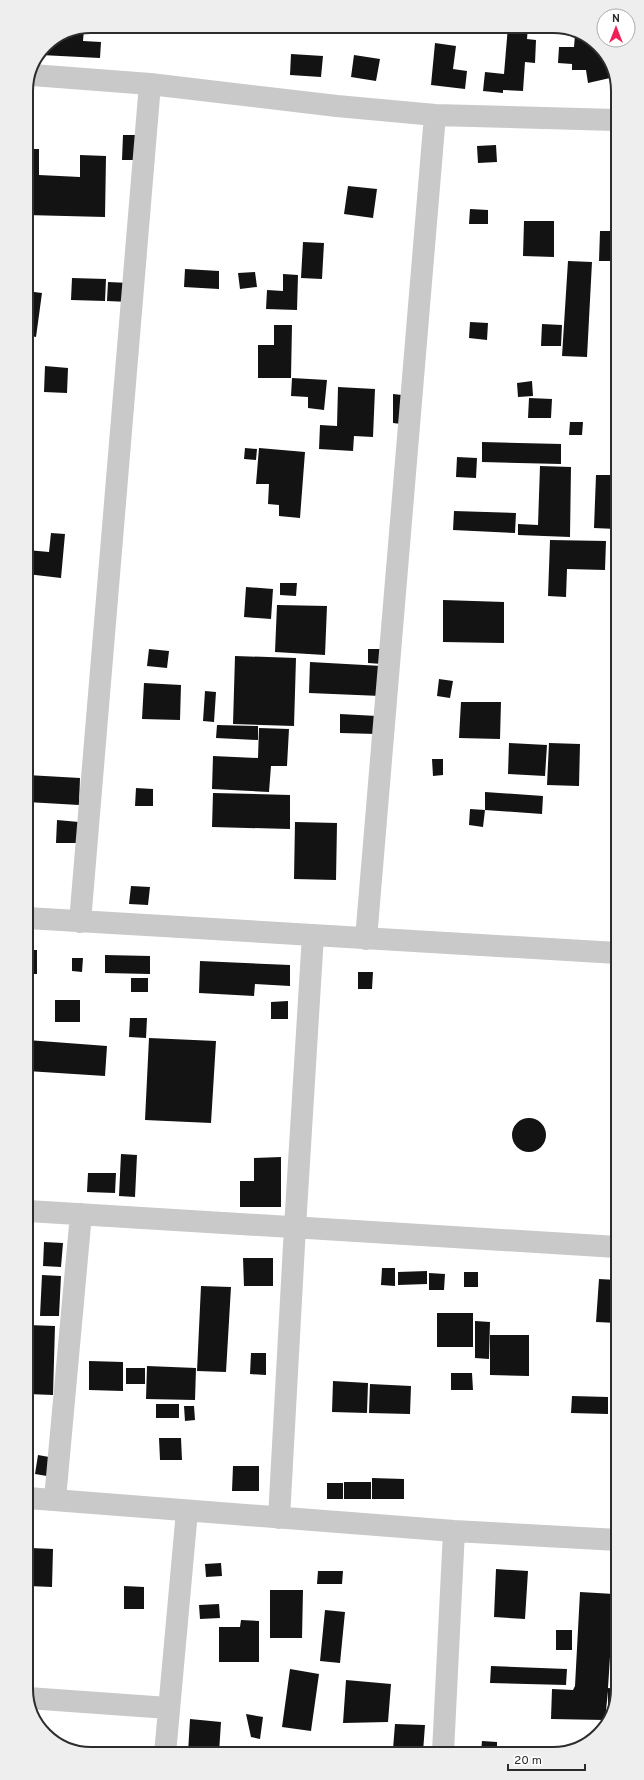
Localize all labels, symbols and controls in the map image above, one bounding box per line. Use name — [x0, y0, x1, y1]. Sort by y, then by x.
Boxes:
north arrow — [596, 8, 636, 48]
text: N — [612, 12, 620, 26]
scale bar — [508, 1746, 585, 1772]
text: 20 m — [514, 1753, 542, 1769]

